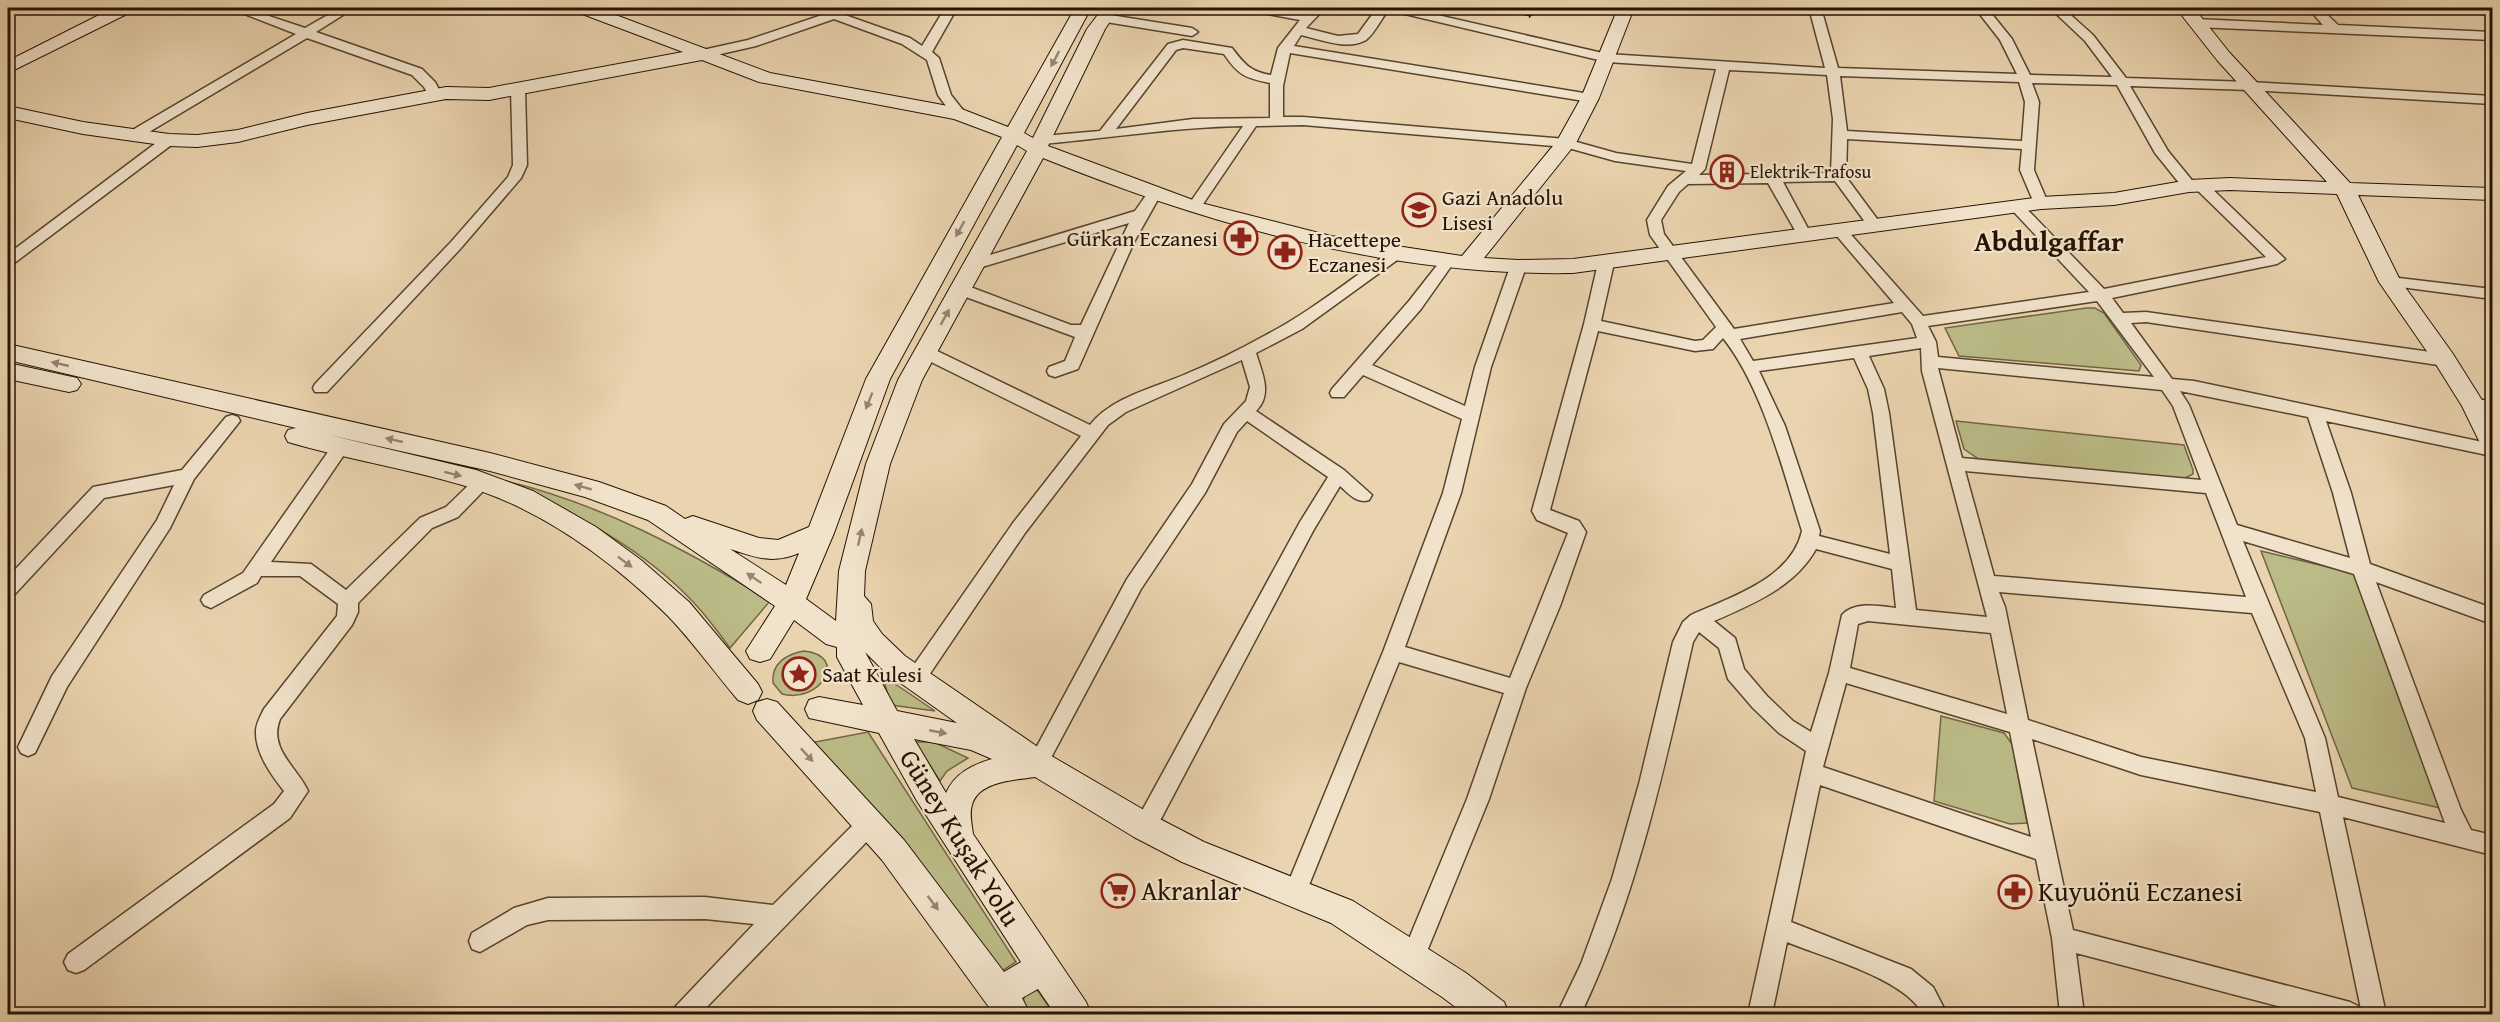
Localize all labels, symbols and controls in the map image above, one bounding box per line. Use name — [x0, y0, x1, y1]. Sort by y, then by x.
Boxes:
one-way arrow — [1050, 51, 1060, 68]
building icon: Elektrik Trafosu — [1709, 154, 1745, 190]
place label: Elektrik Trafosu — [1750, 158, 1872, 185]
place label: Gazi Anadolu Lisesi — [1442, 181, 1563, 238]
school or university icon: Gazi Anadolu Lisesi — [1401, 192, 1437, 228]
pharmacy icon: Gürkan Eczanesi — [1223, 220, 1259, 256]
district label: Abdulgaffar — [1974, 220, 2124, 261]
one-way arrow — [955, 221, 965, 238]
place label: Gürkan Eczanesi — [1067, 222, 1218, 254]
place label: Hacettepe Eczanesi — [1308, 223, 1401, 280]
pharmacy icon: Hacettepe Eczanesi — [1267, 234, 1303, 270]
one-way arrow — [940, 308, 950, 325]
one-way arrow — [51, 359, 70, 368]
one-way arrow — [864, 392, 873, 410]
one-way arrow — [384, 435, 403, 444]
one-way arrow — [444, 469, 462, 479]
one-way arrow — [574, 482, 592, 492]
one-way arrow — [856, 528, 866, 546]
one-way arrow — [618, 556, 633, 568]
one-way arrow — [746, 573, 762, 584]
place icon: Saat Kulesi — [781, 656, 817, 692]
place label: Saat Kulesi — [822, 658, 922, 690]
one-way arrow — [929, 728, 948, 737]
street label: Güney Kuşak Yolu — [890, 741, 1032, 934]
one-way arrow — [800, 747, 814, 762]
place label: Akranlar — [1141, 870, 1241, 910]
place label: Kuyuönü Eczanesi — [2038, 871, 2242, 911]
supermarket icon: Akranlar — [1100, 873, 1136, 909]
pharmacy icon: Kuyuönü Eczanesi — [1997, 874, 2033, 910]
one-way arrow — [927, 895, 939, 911]

